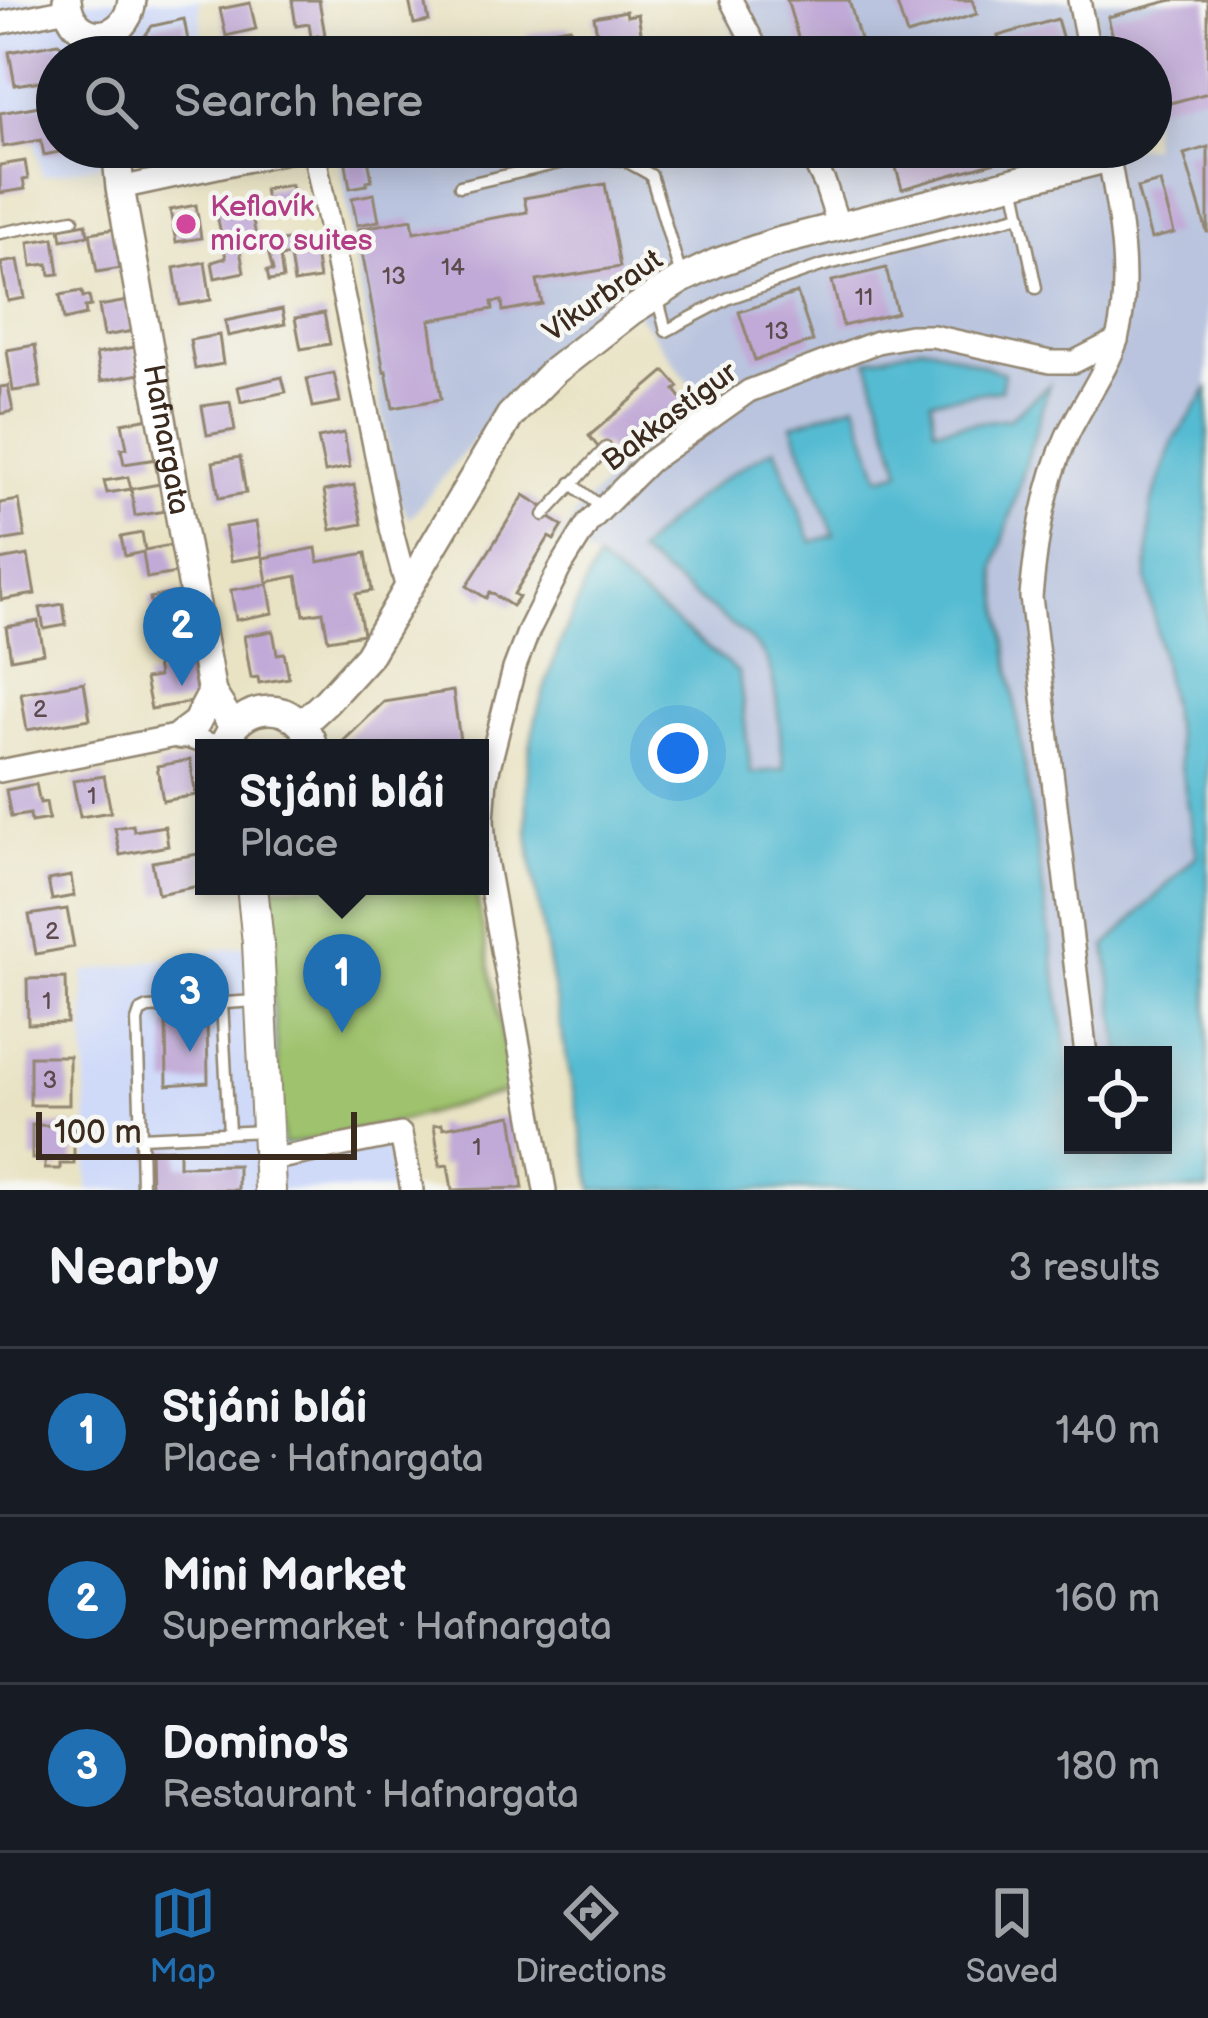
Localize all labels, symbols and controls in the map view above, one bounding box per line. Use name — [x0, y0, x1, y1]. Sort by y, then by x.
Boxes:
search box — [36, 36, 1172, 168]
icon: search — [78, 69, 144, 135]
text: Search here — [174, 75, 423, 130]
place label: Keflavík micro suites — [210, 189, 373, 259]
marker: Keflavík micro suites — [173, 211, 199, 237]
street label: Víkurbraut — [536, 242, 670, 350]
house number: 14 — [441, 253, 465, 282]
house number: 13 — [382, 262, 406, 291]
house number: 11 — [855, 283, 873, 312]
house number: 13 — [765, 317, 789, 346]
street label: Bakkastígur — [596, 354, 745, 479]
street label: Hafnargata — [135, 362, 197, 518]
pin: 2 — [143, 587, 221, 686]
house number: 2 — [33, 695, 47, 724]
your location — [648, 723, 708, 783]
popup — [195, 739, 489, 895]
text: Stjáni blái — [239, 766, 445, 821]
house number: 1 — [87, 782, 97, 811]
text: Place — [239, 821, 338, 868]
house number: 2 — [45, 917, 59, 946]
pin: 1 — [303, 934, 381, 1033]
pin: 3 — [151, 953, 229, 1052]
house number: 1 — [42, 987, 52, 1016]
map controls — [1064, 1046, 1172, 1154]
button: locate — [1064, 1046, 1172, 1154]
house number: 3 — [43, 1066, 57, 1095]
scale bar — [36, 1106, 357, 1159]
text: 100 m — [54, 1113, 142, 1153]
house number: 1 — [472, 1133, 482, 1162]
text: Nearby — [48, 1238, 219, 1299]
text: 3 results — [1008, 1245, 1160, 1292]
text: Stjáni blái — [162, 1381, 367, 1436]
text: 1 — [79, 1408, 95, 1455]
text: 140 m — [1055, 1408, 1160, 1455]
text: Place · Hafnargata — [162, 1436, 484, 1483]
text: Mini Market — [162, 1549, 406, 1604]
text: 2 — [75, 1576, 99, 1623]
text: 160 m — [1055, 1576, 1160, 1623]
text: Supermarket · Hafnargata — [162, 1604, 612, 1651]
text: Domino's — [162, 1717, 349, 1772]
text: 3 — [76, 1744, 98, 1791]
text: 180 m — [1056, 1744, 1160, 1791]
text: Restaurant · Hafnargata — [162, 1772, 579, 1819]
tab: Map — [150, 1880, 216, 1992]
tab: Directions — [515, 1880, 667, 1992]
tab: Saved — [966, 1880, 1058, 1992]

